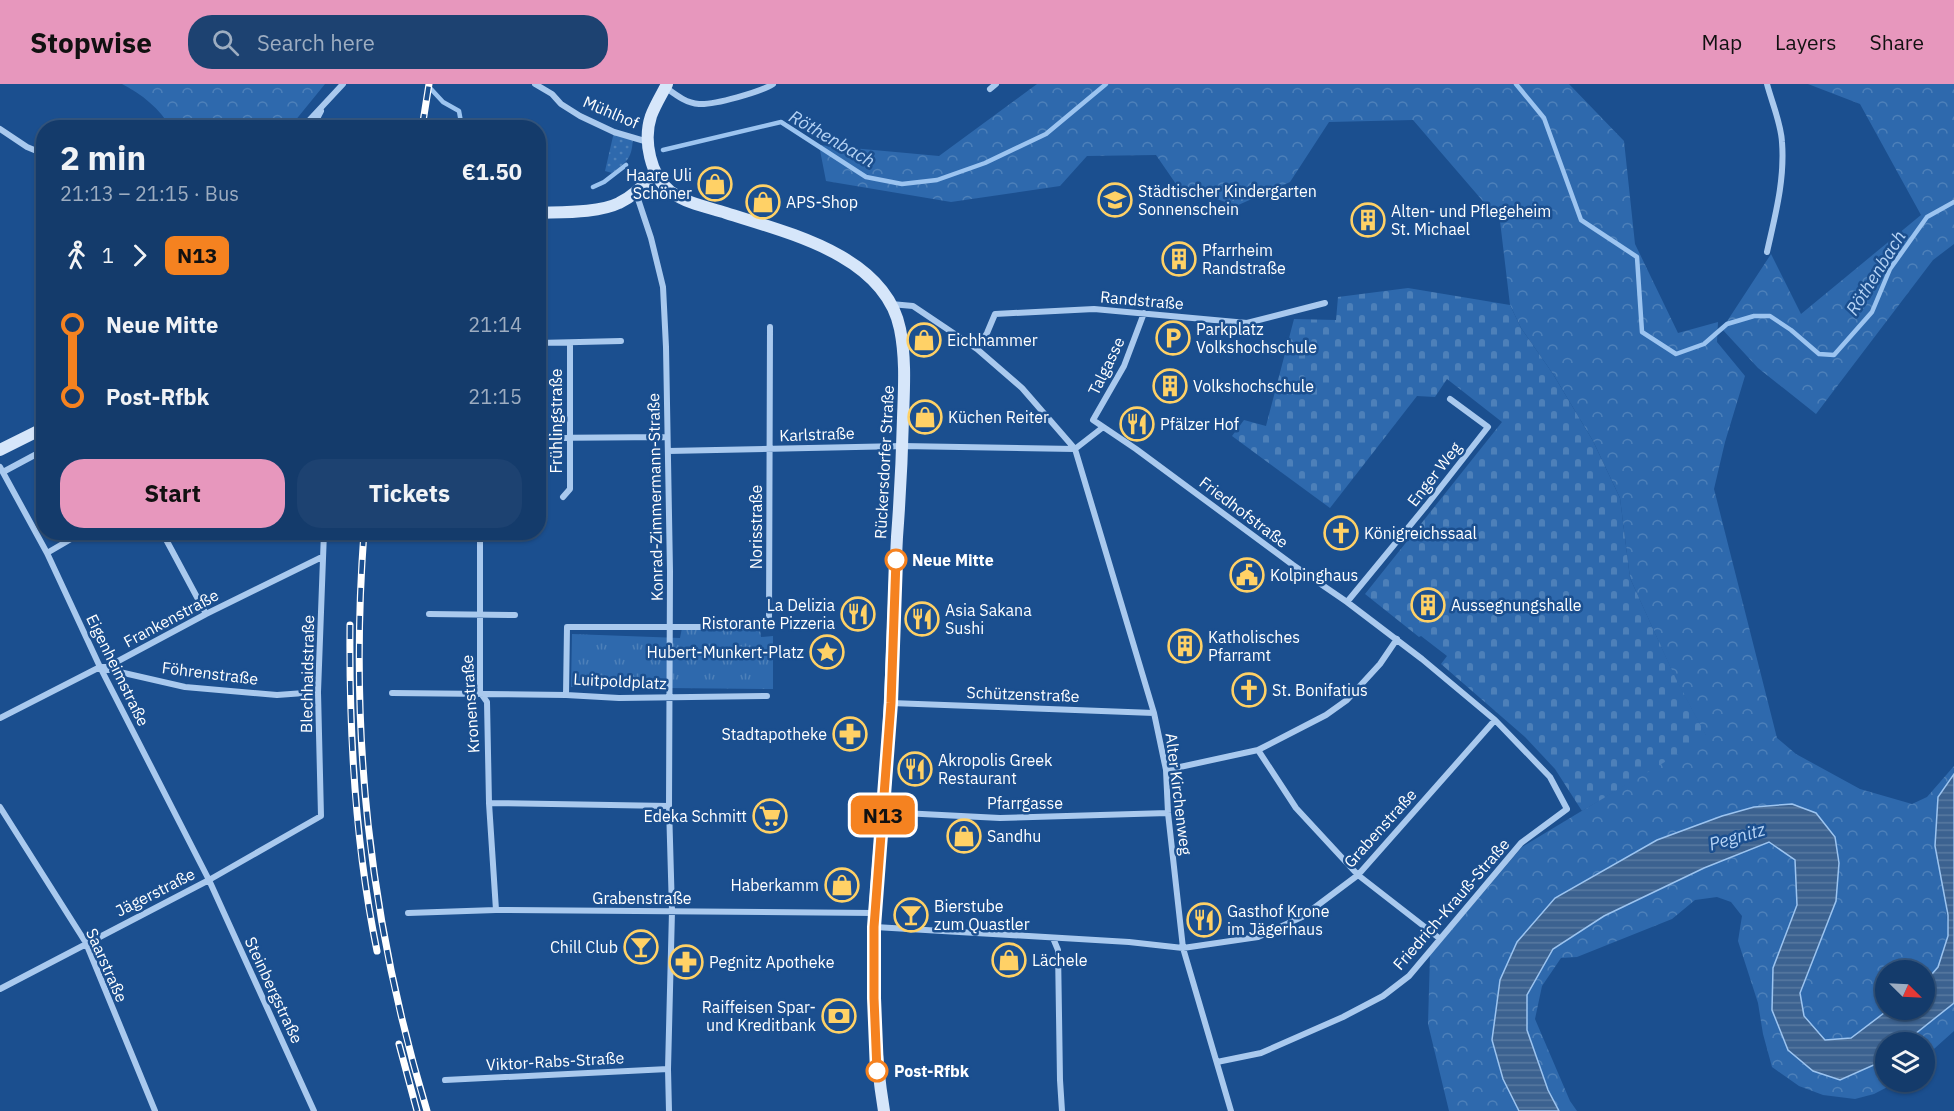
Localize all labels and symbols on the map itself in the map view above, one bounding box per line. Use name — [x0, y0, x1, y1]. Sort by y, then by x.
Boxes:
street label: Mühlhof — [580, 91, 642, 133]
water label: Röthenbach — [785, 105, 879, 172]
place label: Haare Uli Schöner — [626, 165, 692, 203]
shop icon: Haare Uli Schöner — [697, 166, 733, 202]
place label: Städtischer Kindergarten Sonnenschein — [1138, 181, 1317, 219]
school or university icon: Städtischer Kindergarten Sonnenschein — [1097, 182, 1133, 218]
shop icon: APS-Shop — [745, 184, 781, 220]
place label: APS-Shop — [786, 192, 858, 212]
place label: Alten- und Pflegeheim St. Michael — [1391, 201, 1551, 239]
building icon: Alten- und Pflegeheim St. Michael — [1350, 202, 1386, 238]
water label: Röthenbach — [1841, 226, 1911, 319]
place label: Pfarrheim Randstraße — [1202, 240, 1286, 278]
building icon: Pfarrheim Randstraße — [1161, 241, 1197, 277]
street label: Randstraße — [1099, 286, 1185, 314]
place label: Parkplatz Volkshochschule — [1196, 319, 1317, 357]
parking icon: Parkplatz Volkshochschule — [1155, 320, 1191, 356]
shop icon: Eichhammer — [906, 322, 942, 358]
place label: Eichhammer — [947, 330, 1038, 350]
street label: Talgasse — [1083, 334, 1129, 398]
street label: Frühlingstraße — [546, 368, 566, 474]
building icon: Volkshochschule — [1152, 368, 1188, 404]
place label: Volkshochschule — [1193, 376, 1314, 396]
street label: Rückersdorfer Straße — [870, 384, 898, 539]
street label: Konrad-Zimmermann-Straße — [643, 393, 667, 601]
shop icon: Küchen Reiter — [907, 399, 943, 435]
restaurant icon: Pfälzer Hof — [1119, 406, 1155, 442]
place label: Küchen Reiter — [948, 407, 1049, 427]
place label: Pfälzer Hof — [1160, 414, 1239, 434]
street label: Karlstraße — [779, 423, 855, 445]
street label: Enger Weg — [1403, 437, 1466, 510]
street label: Friedhofstraße — [1196, 472, 1293, 552]
street label: Norisstraße — [746, 485, 766, 569]
church icon: Königreichssaal — [1323, 515, 1359, 551]
place label: Königreichssaal — [1364, 523, 1477, 543]
marker: Neue Mitte — [885, 549, 907, 571]
place label: Neue Mitte — [912, 550, 994, 570]
public building icon: Kolpinghaus — [1229, 557, 1265, 593]
place label: Kolpinghaus — [1270, 565, 1358, 585]
street label: Frankenstraße — [120, 584, 222, 651]
building icon: Aussegnungshalle — [1410, 587, 1446, 623]
place label: La Delizia Ristorante Pizzeria — [701, 595, 835, 633]
place label: Aussegnungshalle — [1451, 595, 1582, 615]
restaurant icon: La Delizia Ristorante Pizzeria — [840, 596, 876, 632]
place label: Asia Sakana Sushi — [945, 600, 1032, 638]
restaurant icon: Asia Sakana Sushi — [904, 601, 940, 637]
street label: Eigenheimstraße — [82, 611, 154, 729]
street label: Blechhaidstraße — [296, 614, 318, 733]
place label: Katholisches Pfarramt — [1208, 627, 1300, 665]
building icon: Katholisches Pfarramt — [1167, 628, 1203, 664]
place icon: Hubert-Munkert-Platz — [809, 634, 845, 670]
place label: Hubert-Munkert-Platz — [647, 642, 804, 662]
street label: Kronenstraße — [457, 654, 483, 754]
street label: Föhrenstraße — [161, 657, 260, 689]
street label: Luitpoldplatz — [573, 669, 667, 693]
church icon: St. Bonifatius — [1231, 672, 1267, 708]
place label: St. Bonifatius — [1272, 680, 1368, 700]
street label: Schützenstraße — [966, 682, 1080, 706]
pharmacy icon: Stadtapotheke — [832, 716, 868, 752]
place label: Stadtapotheke — [721, 724, 827, 744]
street label: Alter Kirchenweg — [1162, 732, 1196, 857]
place label: Akropolis Greek Restaurant — [938, 750, 1053, 788]
restaurant icon: Akropolis Greek Restaurant — [897, 751, 933, 787]
street label: Grabenstraße — [1339, 784, 1421, 872]
street label: Pfarrgasse — [987, 793, 1063, 813]
line badge: N13 — [848, 796, 918, 834]
supermarket icon: Edeka Schmitt — [752, 798, 788, 834]
place label: Edeka Schmitt — [644, 806, 747, 826]
water label: Pegnitz — [1706, 817, 1769, 855]
shop icon: Sandhu — [946, 818, 982, 854]
place label: Sandhu — [987, 826, 1041, 846]
street label: Friedrich-Krauß-Straße — [1388, 834, 1514, 974]
street label: Jägerstraße — [112, 863, 198, 921]
shop icon: Haberkamm — [824, 867, 860, 903]
place label: Haberkamm — [730, 875, 819, 895]
street label: Grabenstraße — [592, 888, 692, 908]
place label: Bierstube zum Quastler — [934, 896, 1030, 934]
bar icon: Bierstube zum Quastler — [893, 897, 929, 933]
place label: Gasthof Krone im Jägerhaus — [1227, 901, 1330, 939]
restaurant icon: Gasthof Krone im Jägerhaus — [1186, 902, 1222, 938]
street label: Saarstraße — [82, 925, 132, 1005]
bar icon: Chill Club — [623, 929, 659, 965]
street label: Steinbergstraße — [241, 933, 308, 1047]
place label: Chill Club — [550, 937, 618, 957]
shop icon: Lächele — [991, 942, 1027, 978]
pharmacy icon: Pegnitz Apotheke — [668, 944, 704, 980]
place label: Lächele — [1032, 950, 1088, 970]
place label: Pegnitz Apotheke — [709, 952, 835, 972]
north arrow — [1875, 960, 1935, 1020]
place label: Raiffeisen Spar- und Kreditbank — [702, 997, 817, 1035]
bank icon: Raiffeisen Spar- und Kreditbank — [821, 998, 857, 1034]
street label: Viktor-Rabs-Straße — [485, 1047, 625, 1075]
marker: Post-Rfbk — [866, 1060, 888, 1082]
place label: Post-Rfbk — [894, 1061, 970, 1081]

